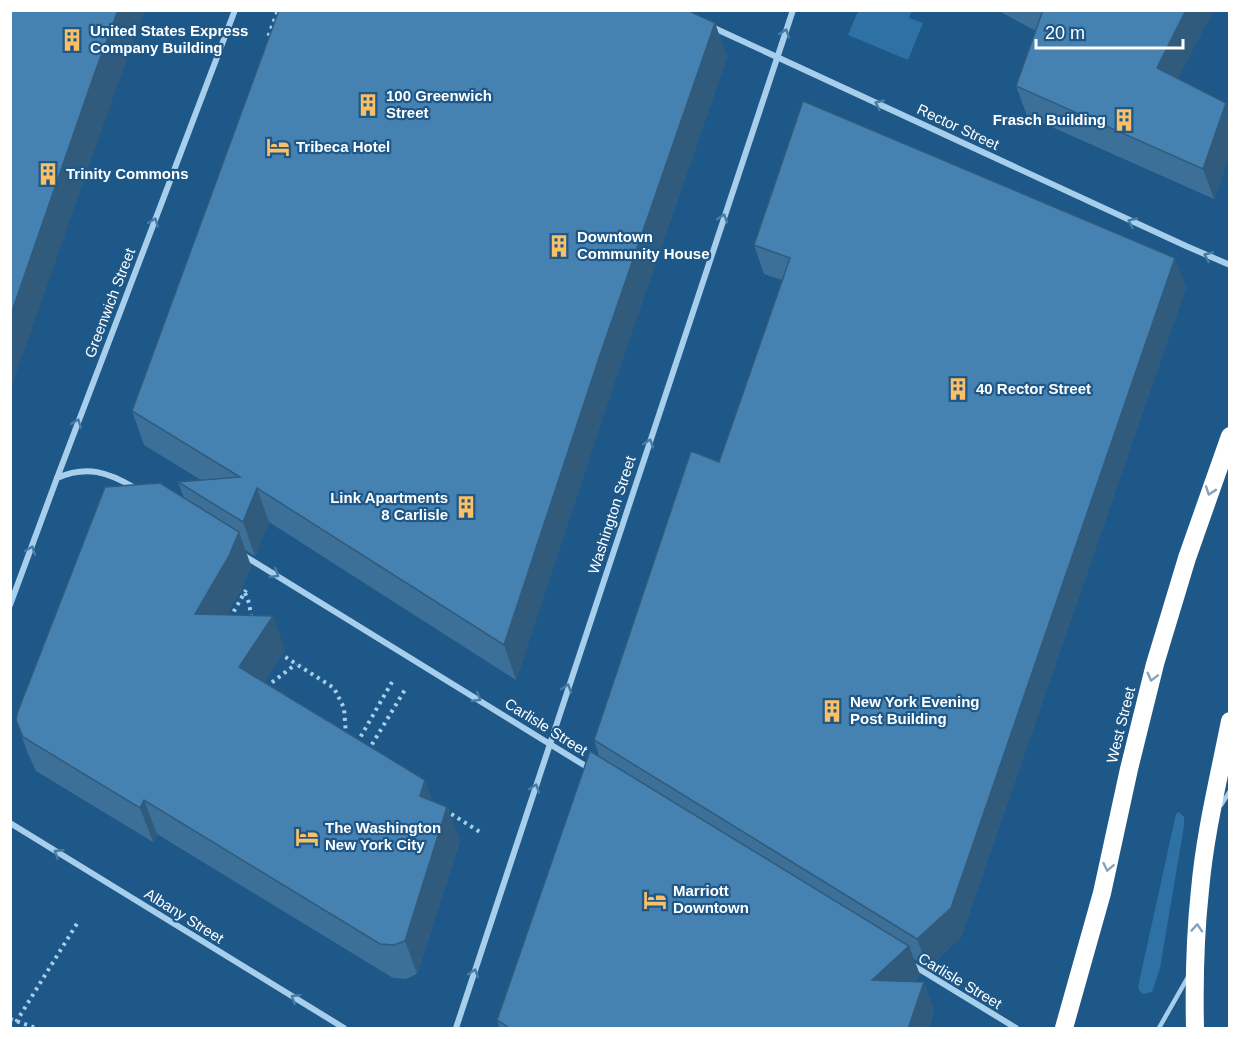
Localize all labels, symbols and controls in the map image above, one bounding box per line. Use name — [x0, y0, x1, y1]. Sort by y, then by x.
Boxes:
scale bar — [1036, 12, 1183, 50]
place label: United States Express Company Building — [90, 22, 248, 56]
text: 20 m — [1045, 23, 1085, 43]
building icon: United States Express Company Building — [59, 27, 85, 53]
one-way arrow — [778, 28, 791, 39]
place label: 100 Greenwich Street — [386, 87, 492, 121]
building icon: 100 Greenwich Street — [355, 92, 381, 118]
one-way arrow — [875, 100, 886, 112]
street label: Rector Street — [915, 100, 1003, 153]
building icon: Frasch Building — [1111, 107, 1137, 133]
place label: Frasch Building — [993, 111, 1106, 128]
hotel icon: Tribeca Hotel — [265, 134, 291, 160]
place label: Tribeca Hotel — [296, 138, 390, 155]
building icon: Trinity Commons — [35, 161, 61, 187]
place label: Trinity Commons — [66, 165, 189, 182]
one-way arrow — [716, 213, 729, 224]
one-way arrow — [147, 217, 160, 227]
one-way arrow — [1128, 217, 1139, 229]
place label: Downtown Community House — [577, 228, 710, 262]
building icon: Downtown Community House — [546, 233, 572, 259]
street label: Greenwich Street — [81, 245, 139, 360]
one-way arrow — [1203, 251, 1214, 263]
building icon: 40 Rector Street — [945, 376, 971, 402]
place label: 40 Rector Street — [976, 380, 1091, 397]
one-way arrow — [70, 419, 83, 429]
one-way arrow — [641, 438, 654, 449]
street label: Washington Street — [584, 453, 639, 576]
one-way arrow — [1205, 485, 1218, 496]
place label: Link Apartments 8 Carlisle — [330, 489, 448, 523]
building icon: Link Apartments 8 Carlisle — [453, 494, 479, 520]
one-way arrow — [23, 545, 36, 555]
one-way arrow — [269, 566, 279, 578]
one-way arrow — [1146, 672, 1159, 682]
one-way arrow — [560, 683, 573, 694]
street label: West Street — [1103, 684, 1138, 765]
one-way arrow — [471, 690, 481, 702]
place label: New York Evening Post Building — [850, 693, 980, 727]
street label: Carlisle Street — [502, 694, 591, 759]
building icon: New York Evening Post Building — [819, 698, 845, 724]
one-way arrow — [528, 783, 540, 794]
place label: The Washington New York City — [325, 819, 441, 853]
hotel icon: The Washington New York City — [294, 824, 320, 850]
one-way arrow — [54, 848, 64, 860]
one-way arrow — [1102, 862, 1115, 872]
place label: Marriott Downtown — [673, 882, 749, 916]
street label: Albany Street — [142, 885, 228, 947]
hotel icon: Marriott Downtown — [642, 887, 668, 913]
one-way arrow — [1190, 924, 1203, 933]
street label: Carlisle Street — [916, 949, 1006, 1013]
one-way arrow — [467, 968, 479, 979]
one-way arrow — [291, 993, 301, 1005]

